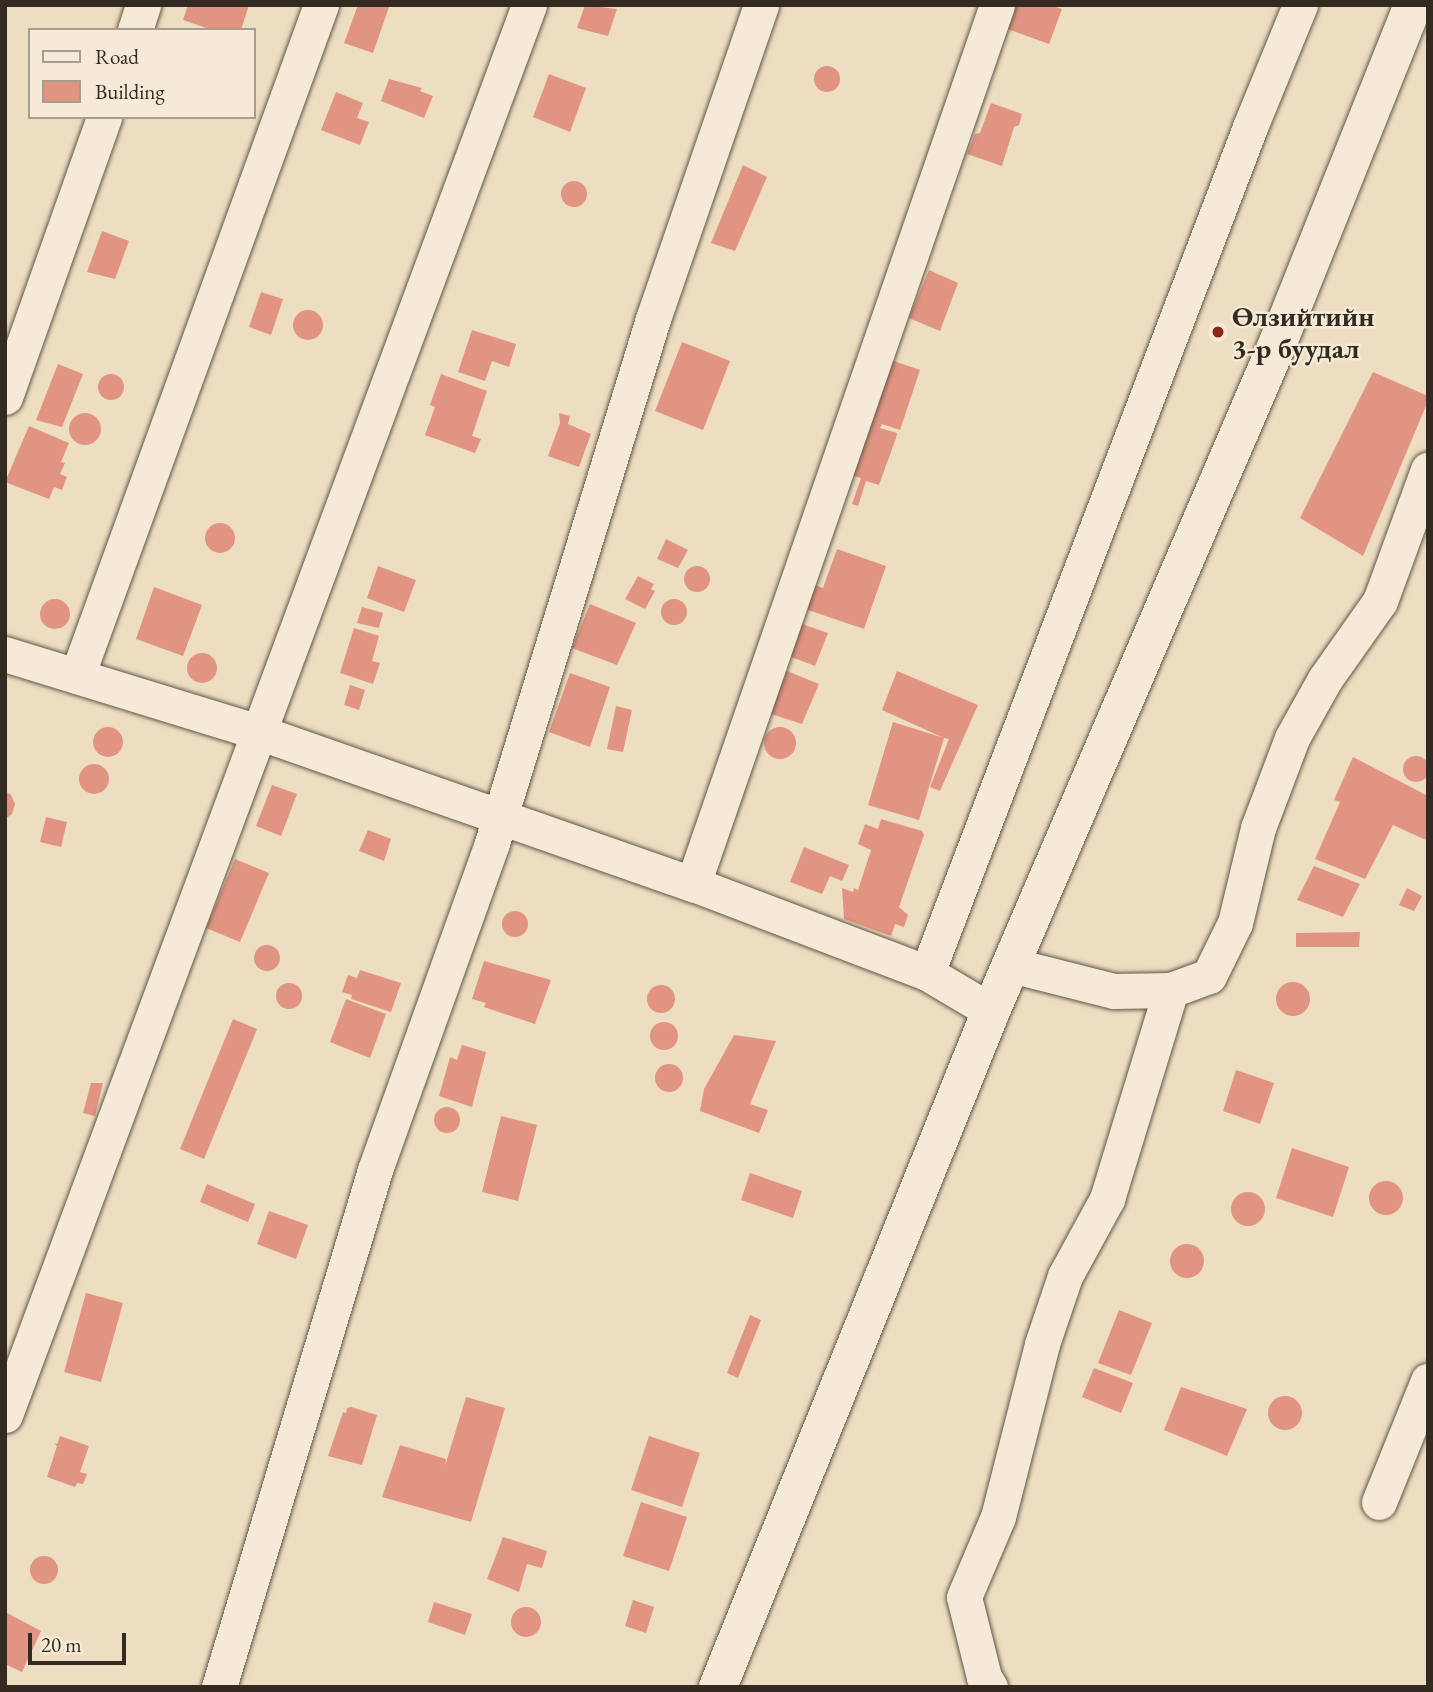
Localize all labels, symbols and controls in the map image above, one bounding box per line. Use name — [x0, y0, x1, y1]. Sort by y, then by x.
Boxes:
legend — [28, 28, 256, 119]
text: Road — [95, 43, 139, 70]
text: Building — [95, 78, 165, 105]
place label: Өлзийтийн 3-р буудал — [1232, 299, 1374, 365]
marker: Өлзийтийн 3-р буудал — [1210, 324, 1226, 340]
scale bar — [32, 1618, 130, 1662]
text: 20 m — [41, 1631, 82, 1658]

